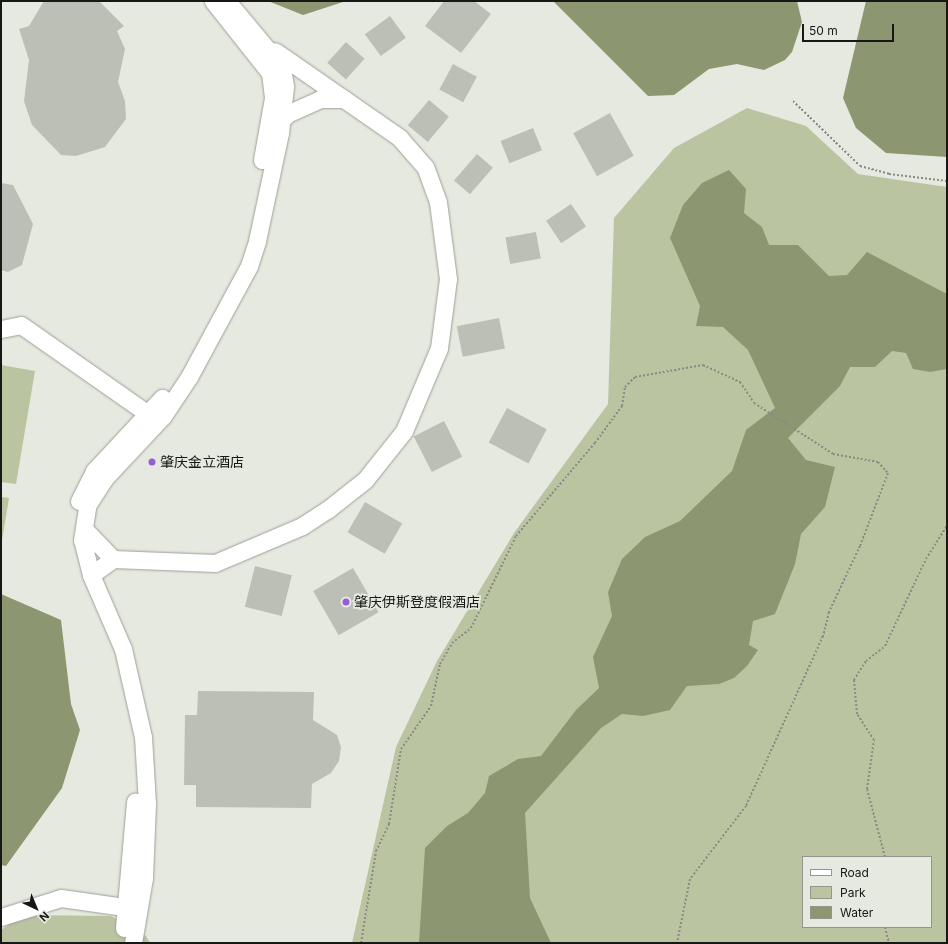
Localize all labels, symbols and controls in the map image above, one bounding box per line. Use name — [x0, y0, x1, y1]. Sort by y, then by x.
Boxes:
scale bar — [804, 16, 896, 42]
text: 50 m — [809, 23, 838, 38]
place label: 肇庆金立酒店 — [160, 454, 244, 470]
marker: 肇庆金立酒店 — [147, 457, 157, 467]
place label: 肇庆伊斯登度假酒店 — [354, 594, 480, 610]
marker: 肇庆伊斯登度假酒店 — [341, 597, 351, 607]
legend — [802, 856, 932, 928]
text: Road — [840, 865, 869, 880]
text: Park — [840, 885, 866, 900]
north arrow — [16, 888, 56, 928]
text: Water — [840, 905, 873, 920]
text: N — [36, 909, 52, 925]

